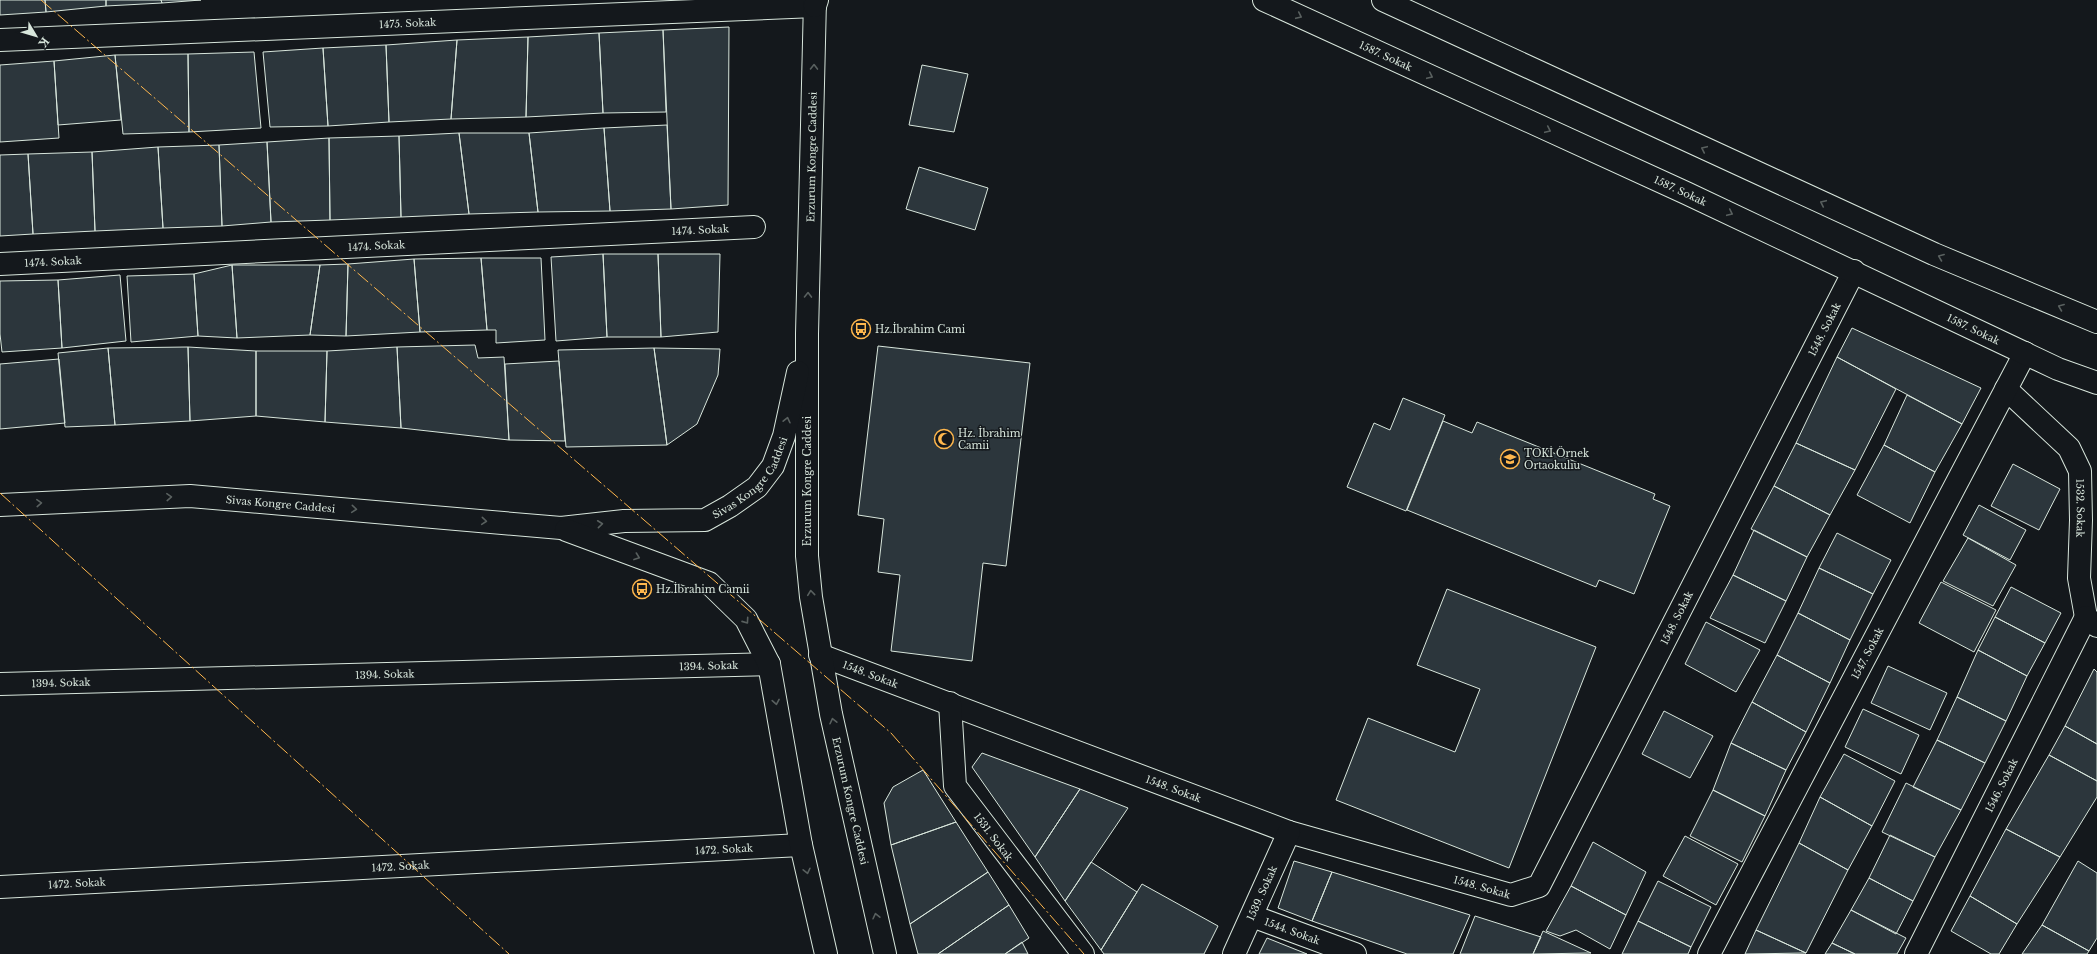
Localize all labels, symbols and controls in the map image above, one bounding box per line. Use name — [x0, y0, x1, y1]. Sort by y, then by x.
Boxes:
one-way arrow — [1295, 11, 1302, 19]
street label: 1475. Sokak — [379, 15, 437, 31]
north arrow — [16, 16, 56, 56]
text: K — [35, 34, 52, 51]
street label: 1587. Sokak — [1357, 38, 1415, 74]
one-way arrow — [810, 64, 818, 70]
one-way arrow — [1426, 71, 1433, 79]
street label: Erzurum Kongre Caddesi — [804, 91, 820, 222]
one-way arrow — [1544, 125, 1552, 133]
one-way arrow — [1701, 146, 1709, 154]
street label: 1587. Sokak — [1652, 173, 1710, 209]
one-way arrow — [1819, 200, 1827, 208]
one-way arrow — [1726, 208, 1733, 216]
street label: 1474. Sokak — [671, 222, 730, 238]
street label: 1474. Sokak — [348, 238, 406, 253]
street label: 1474. Sokak — [24, 253, 83, 269]
one-way arrow — [1937, 254, 1945, 262]
one-way arrow — [804, 292, 812, 298]
street label: 1548. Sokak — [1805, 300, 1844, 358]
one-way arrow — [2057, 303, 2064, 311]
street label: 1587. Sokak — [1945, 311, 2003, 347]
bus stop icon: Hz.İbrahim Cami — [850, 318, 872, 340]
place label: Hz.İbrahim Cami — [875, 322, 966, 336]
street label: Erzurum Kongre Caddesi — [801, 415, 814, 546]
one-way arrow — [783, 417, 791, 423]
place label: Hz. İbrahim Camii — [958, 426, 1021, 452]
mosque icon: Hz. İbrahim Camii — [933, 428, 955, 450]
street label: Sivas Kongre Caddesi — [710, 434, 790, 521]
place label: TOKİ Örnek Ortaokulıu — [1524, 446, 1590, 472]
school or university icon: TOKİ Örnek Ortaokulıu — [1499, 448, 1521, 470]
street label: 1532. Sokak — [2074, 479, 2088, 539]
one-way arrow — [166, 492, 172, 501]
street label: Sivas Kongre Caddesi — [225, 493, 336, 515]
one-way arrow — [36, 498, 42, 507]
one-way arrow — [351, 504, 357, 513]
one-way arrow — [481, 516, 487, 525]
one-way arrow — [597, 520, 603, 529]
one-way arrow — [633, 552, 640, 560]
bus stop icon: Hz.İbrahim Camii — [631, 578, 653, 600]
place label: Hz.İbrahim Camii — [656, 582, 750, 596]
street label: 1548. Sokak — [1657, 588, 1696, 647]
one-way arrow — [807, 590, 816, 596]
one-way arrow — [741, 617, 749, 624]
street label: 1547. Sokak — [1848, 624, 1887, 681]
street label: 1394. Sokak — [679, 658, 739, 673]
street label: 1548. Sokak — [841, 658, 901, 691]
street label: 1394. Sokak — [355, 667, 416, 681]
street label: 1394. Sokak — [31, 675, 92, 690]
one-way arrow — [771, 699, 780, 705]
one-way arrow — [829, 718, 837, 724]
street label: Erzurum Kongre Caddesi — [830, 736, 871, 866]
street label: 1546. Sokak — [1982, 755, 2021, 814]
street label: 1548. Sokak — [1144, 772, 1204, 805]
street label: 1531. Sokak — [971, 810, 1017, 864]
street label: 1472. Sokak — [695, 841, 754, 857]
street label: 1472. Sokak — [371, 858, 431, 874]
street label: 1539. Sokak — [1244, 863, 1280, 922]
one-way arrow — [803, 868, 811, 874]
street label: 1548. Sokak — [1452, 873, 1513, 901]
street label: 1472. Sokak — [48, 875, 107, 891]
one-way arrow — [873, 913, 881, 919]
street label: 1544. Sokak — [1263, 915, 1323, 947]

